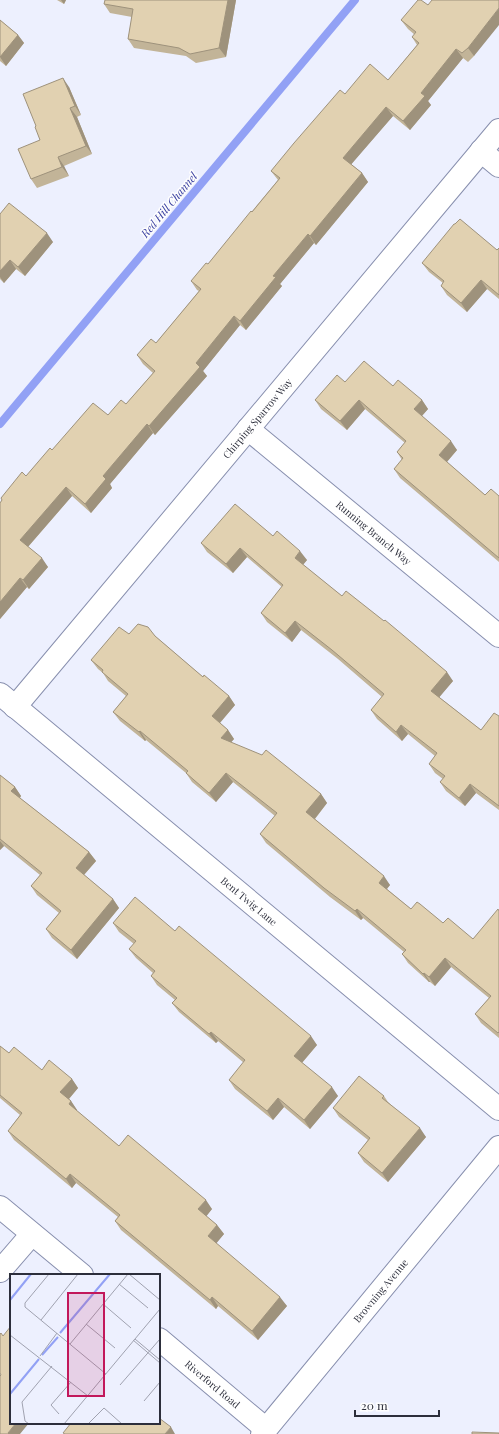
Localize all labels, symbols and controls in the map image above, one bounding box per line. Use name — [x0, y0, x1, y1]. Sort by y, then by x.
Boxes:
water label: Red Hill Channel — [136, 168, 201, 241]
street label: Chirping Sparrow Way — [219, 375, 295, 461]
street label: Running Branch Way — [333, 497, 414, 568]
street label: Bent Twig Lane — [218, 874, 280, 929]
street label: Browning Avenue — [350, 1256, 411, 1325]
inset map — [10, 1274, 160, 1424]
street label: Riverford Road — [182, 1357, 243, 1411]
scale bar — [355, 1392, 439, 1418]
text: 20 m — [361, 1397, 388, 1413]

